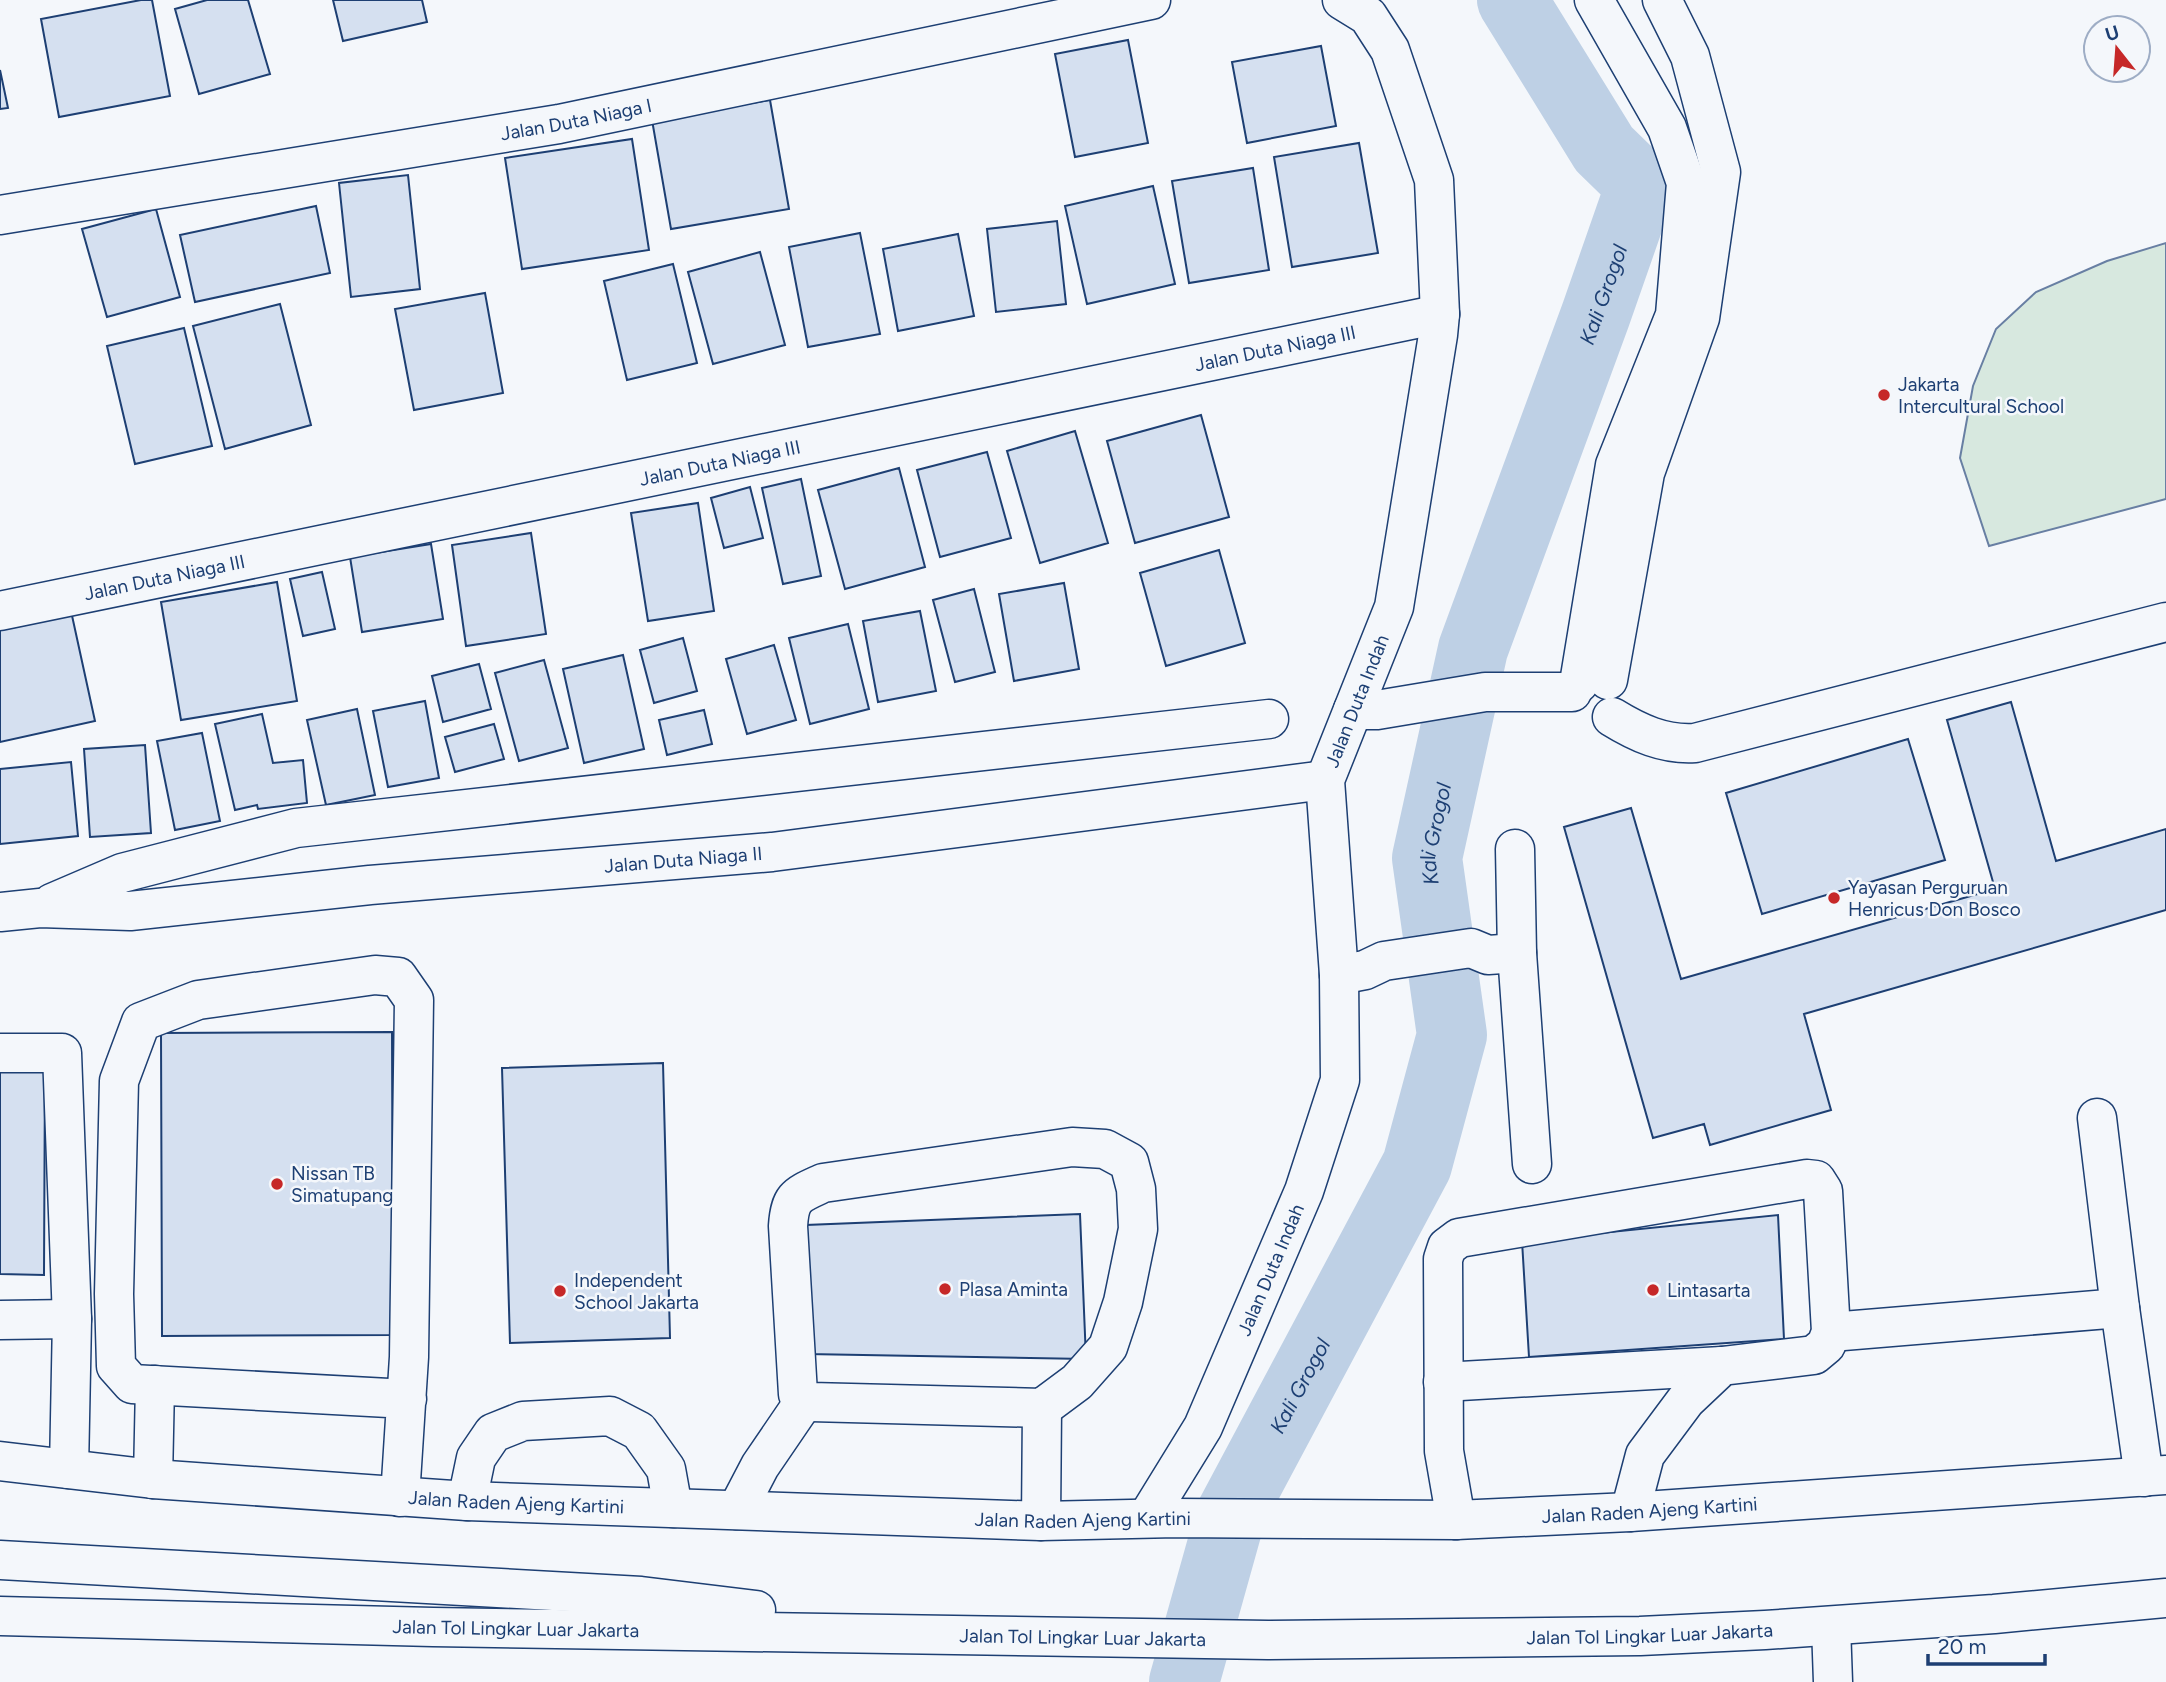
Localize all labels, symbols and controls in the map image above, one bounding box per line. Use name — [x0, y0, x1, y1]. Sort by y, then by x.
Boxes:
north arrow — [2082, 14, 2152, 84]
text: U — [2102, 20, 2122, 46]
street label: Jalan Duta Niaga I — [499, 93, 654, 145]
water label: Kali Grogol — [1573, 241, 1632, 348]
street label: Jalan Duta Niaga III — [1193, 320, 1358, 376]
place label: Jakarta Intercultural School — [1898, 373, 2064, 418]
marker: Jakarta Intercultural School — [1876, 387, 1892, 403]
street label: Jalan Duta Niaga III — [637, 435, 802, 490]
street label: Jalan Duta Niaga III — [82, 549, 247, 605]
street label: Jalan Duta Indah — [1320, 631, 1393, 771]
water label: Kali Grogol — [1414, 780, 1456, 887]
street label: Jalan Duta Niaga II — [603, 841, 763, 877]
place label: Yayasan Perguruan Henricus Don Bosco — [1848, 876, 2021, 921]
marker: Yayasan Perguruan Henricus Don Bosco — [1826, 890, 1842, 906]
place label: Nissan TB Simatupang — [291, 1162, 393, 1207]
marker: Nissan TB Simatupang — [269, 1176, 285, 1192]
street label: Jalan Duta Indah — [1232, 1200, 1309, 1339]
place label: Independent School Jakarta — [574, 1269, 699, 1314]
place label: Plasa Aminta — [959, 1278, 1068, 1301]
place label: Lintasarta — [1667, 1279, 1751, 1302]
marker: Plasa Aminta — [937, 1281, 953, 1297]
marker: Lintasarta — [1645, 1282, 1661, 1298]
marker: Independent School Jakarta — [552, 1283, 568, 1299]
water label: Kali Grogol — [1264, 1333, 1335, 1437]
street label: Jalan Raden Ajeng Kartini — [407, 1485, 625, 1518]
street label: Jalan Raden Ajeng Kartini — [1541, 1492, 1758, 1528]
street label: Jalan Raden Ajeng Kartini — [974, 1506, 1191, 1533]
street label: Jalan Tol Lingkar Luar Jakarta — [392, 1614, 639, 1642]
street label: Jalan Tol Lingkar Luar Jakarta — [1526, 1618, 1774, 1649]
scale bar — [1928, 1622, 2045, 1666]
street label: Jalan Tol Lingkar Luar Jakarta — [959, 1624, 1206, 1651]
text: 20 m — [1938, 1634, 1986, 1659]

